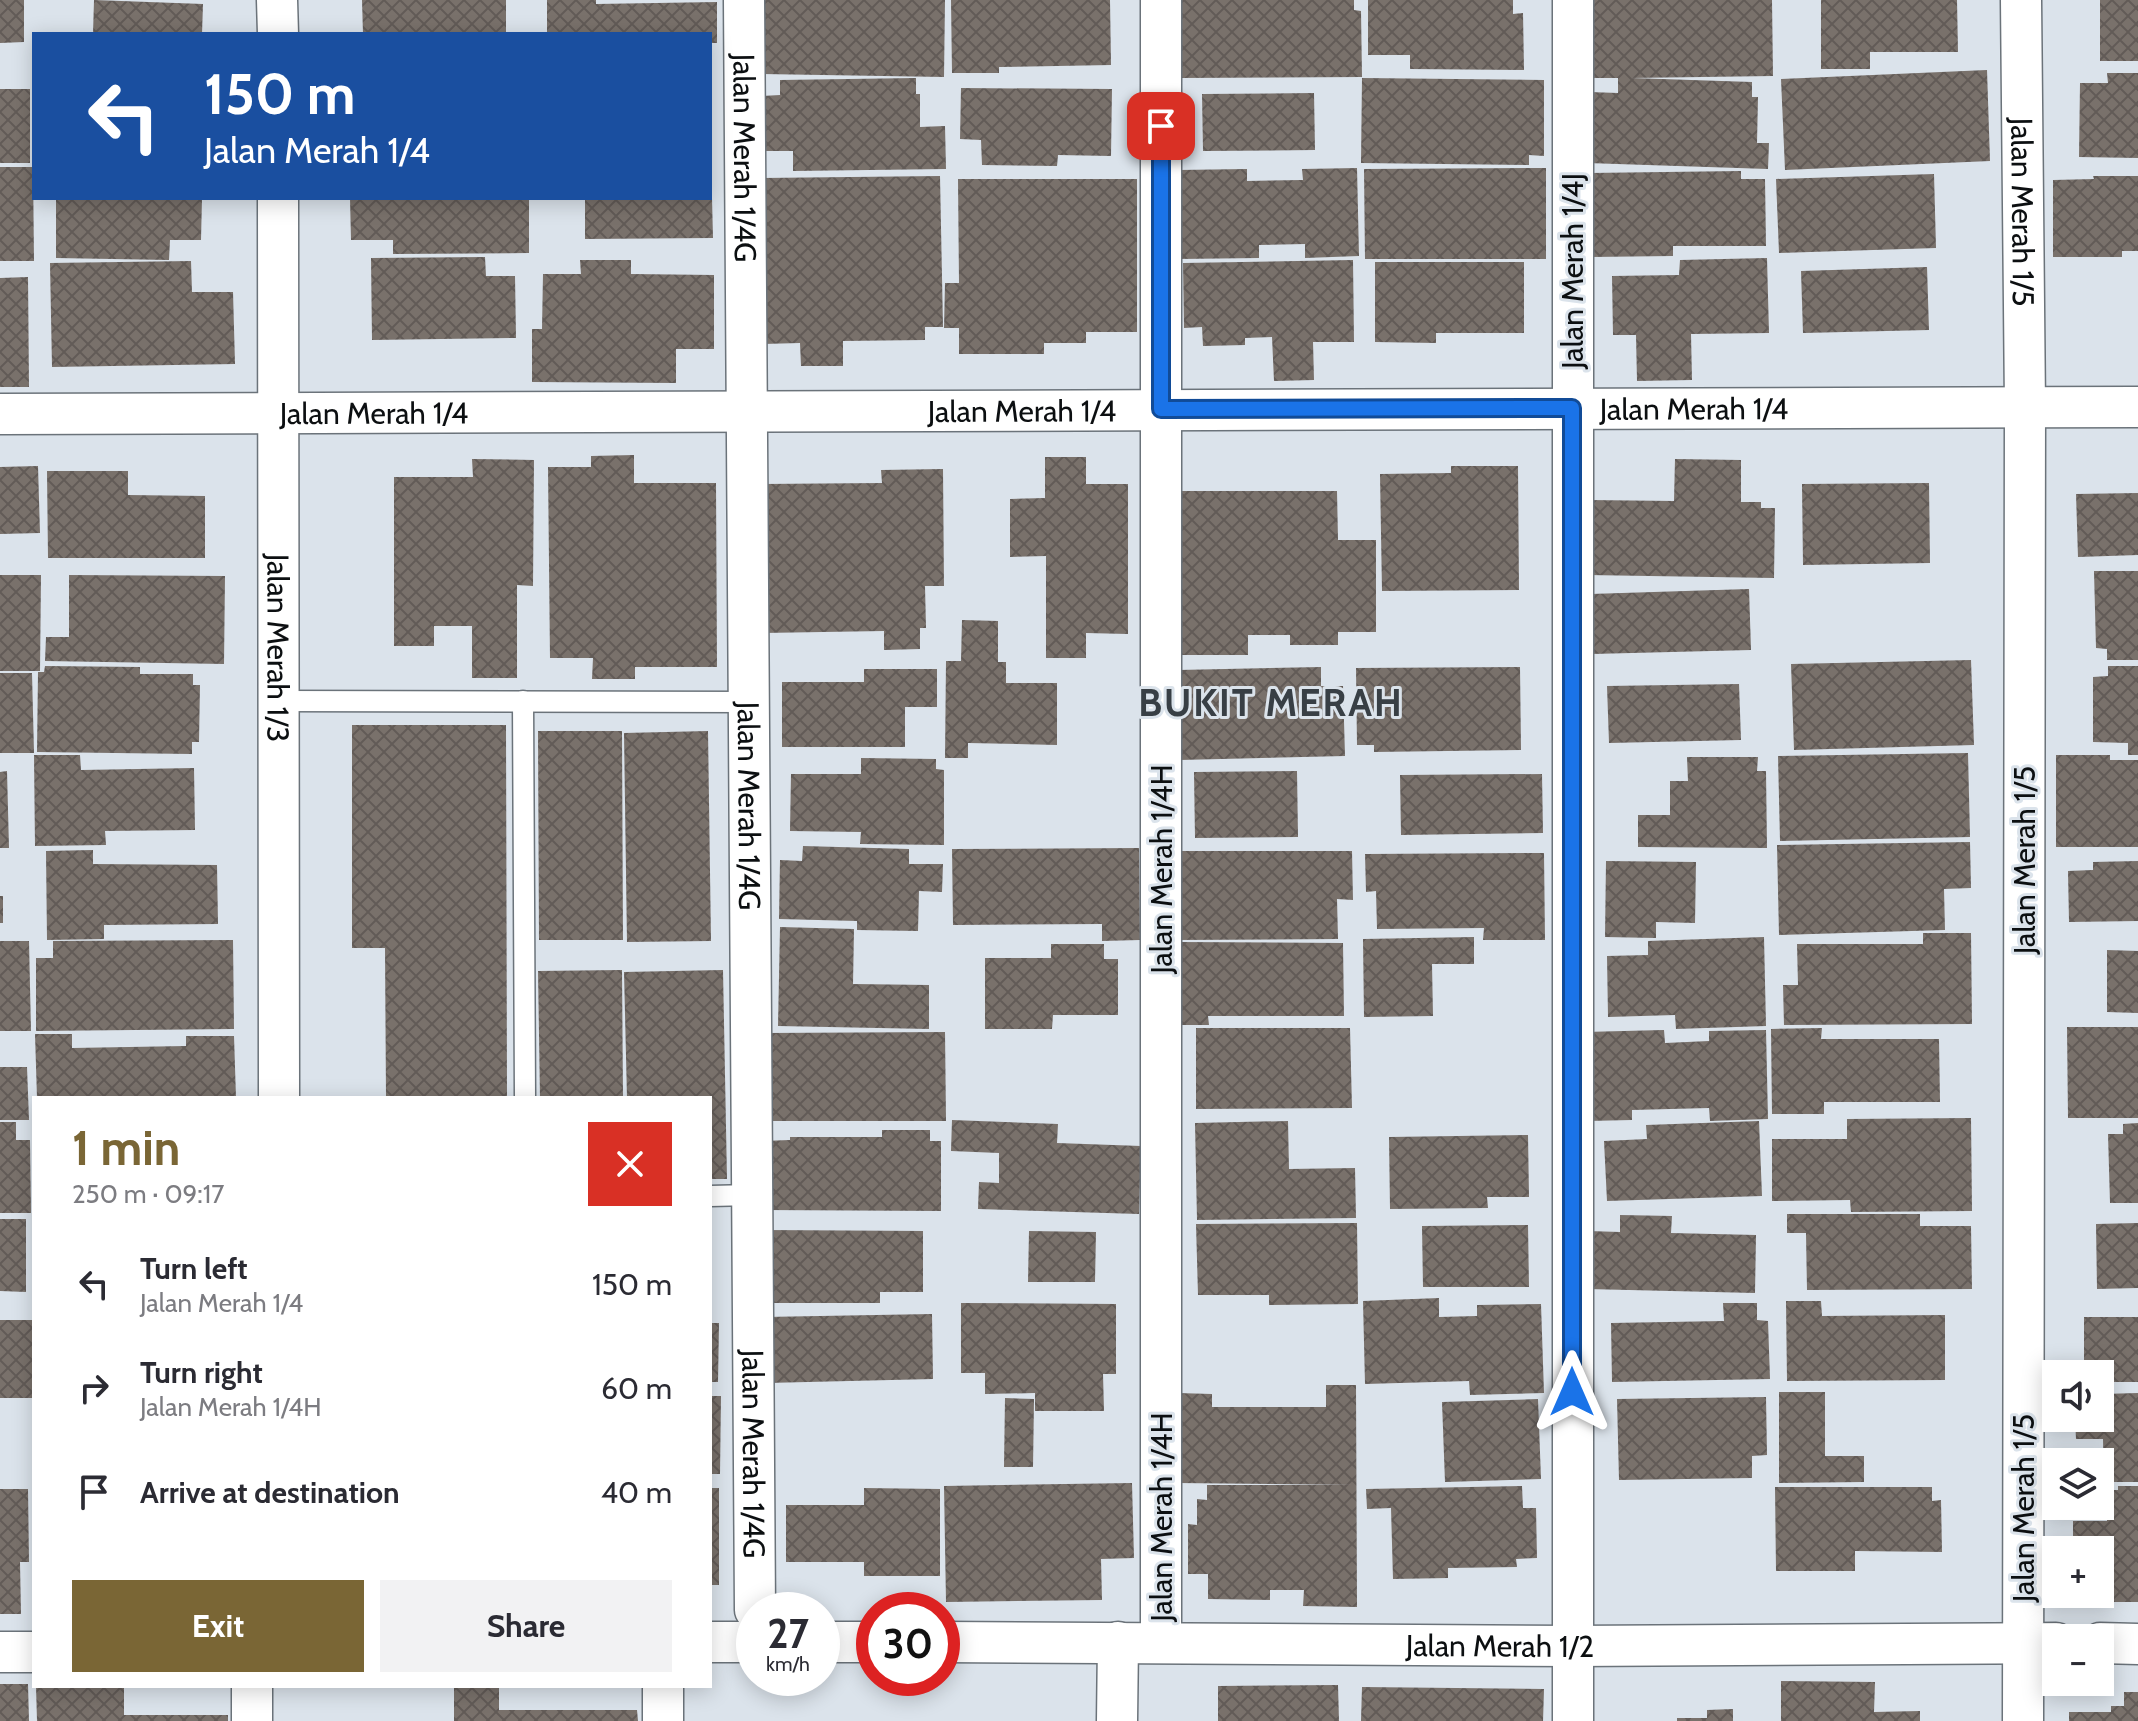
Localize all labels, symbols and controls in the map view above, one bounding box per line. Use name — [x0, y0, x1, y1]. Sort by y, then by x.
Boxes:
street label: Jalan Merah 1/4G — [726, 52, 764, 262]
text: 150 m — [204, 60, 356, 128]
icon: left — [72, 64, 176, 168]
pin — [1127, 92, 1195, 160]
icon: arrive — [1139, 104, 1183, 148]
street label: Jalan Merah 1/5 — [2004, 116, 2043, 306]
text: Jalan Merah 1/4 — [204, 128, 430, 172]
street label: Jalan Merah 1/4J — [1554, 173, 1591, 370]
street label: Jalan Merah 1/4 — [1599, 390, 1788, 427]
street label: Jalan Merah 1/4 — [927, 392, 1116, 429]
street label: Jalan Merah 1/4 — [279, 394, 468, 432]
street label: Jalan Merah 1/3 — [260, 553, 297, 742]
district label: BUKIT MERAH — [1138, 679, 1404, 726]
street label: Jalan Merah 1/4G — [730, 700, 769, 910]
street label: Jalan Merah 1/4H — [1143, 764, 1180, 975]
street label: Jalan Merah 1/5 — [2006, 766, 2043, 955]
text: 1 min — [72, 1119, 180, 1177]
button: close — [588, 1122, 672, 1206]
text: 250 m · 09:17 — [72, 1178, 224, 1210]
text: Turn left — [140, 1250, 248, 1287]
icon: left — [72, 1262, 116, 1306]
text: 150 m — [592, 1266, 672, 1303]
text: Jalan Merah 1/4 — [140, 1287, 303, 1319]
street label: Jalan Merah 1/4G — [735, 1348, 773, 1558]
position arrow — [1530, 1350, 1614, 1434]
text: Turn right — [140, 1354, 263, 1391]
map controls — [2042, 1360, 2114, 1696]
button: sound — [2042, 1360, 2114, 1432]
icon: right — [72, 1366, 116, 1410]
text: 60 m — [601, 1370, 672, 1407]
text: Jalan Merah 1/4H — [140, 1391, 322, 1423]
street label: Jalan Merah 1/4H — [1143, 1412, 1180, 1623]
street label: Jalan Merah 1/5 — [2005, 1414, 2042, 1603]
button: layers — [2042, 1448, 2114, 1520]
icon: arrive — [72, 1470, 116, 1514]
text: Arrive at destination — [140, 1474, 400, 1511]
text: 40 m — [601, 1474, 672, 1511]
button: + — [2042, 1536, 2114, 1608]
button: Exit — [72, 1580, 364, 1672]
button: Share — [380, 1580, 672, 1672]
speed limit sign: 30 — [856, 1592, 960, 1696]
text: 27 — [767, 1609, 809, 1658]
button: − — [2042, 1624, 2114, 1696]
street label: Jalan Merah 1/2 — [1405, 1626, 1594, 1665]
text: km/h — [766, 1652, 810, 1676]

